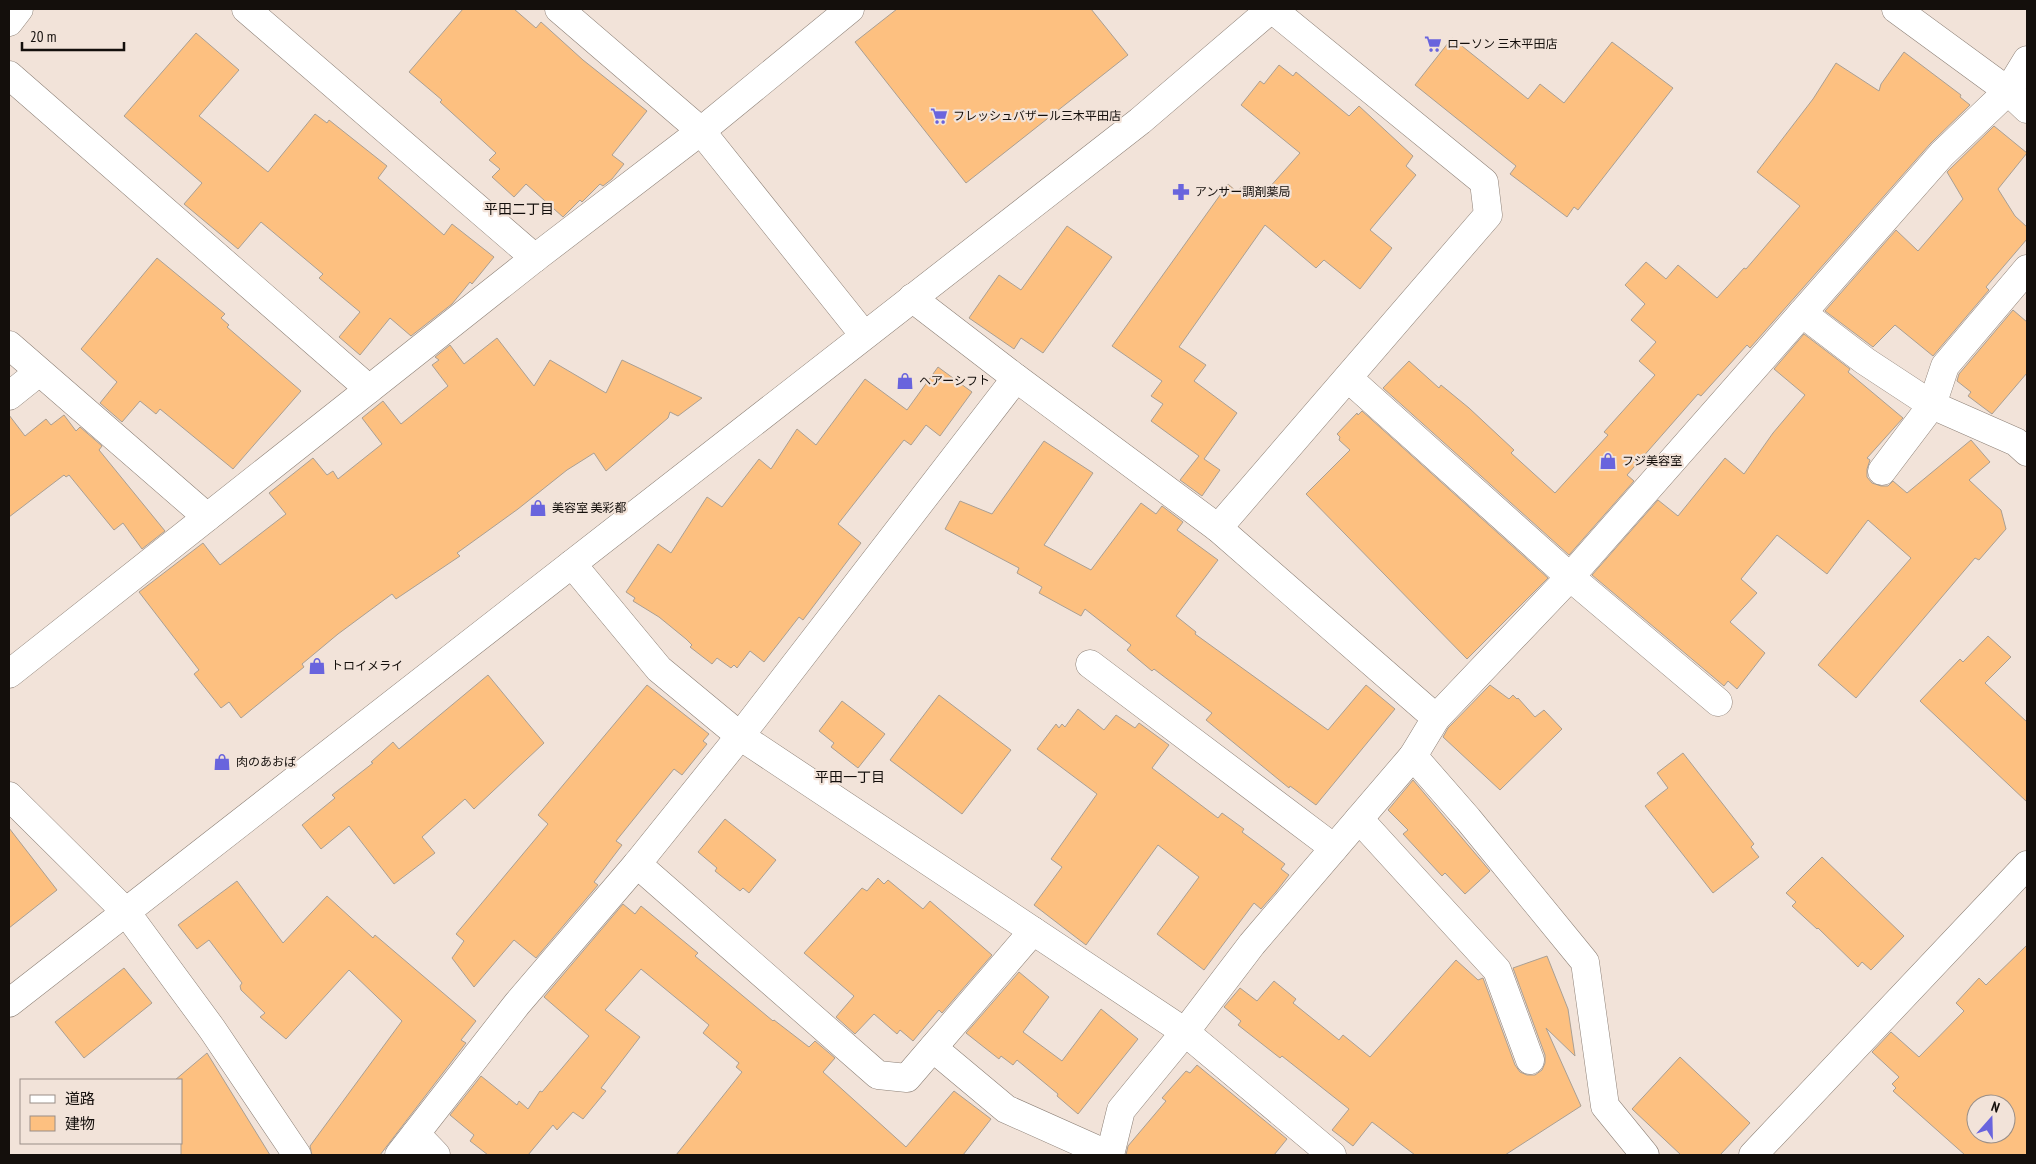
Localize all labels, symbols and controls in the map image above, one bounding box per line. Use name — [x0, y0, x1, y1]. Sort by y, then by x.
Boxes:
scale bar — [22, 20, 125, 52]
text: 20 m — [30, 27, 56, 46]
supermarket icon: ローソン 三木平田店 — [1423, 34, 1443, 54]
place label: ローソン 三木平田店 — [1447, 36, 1558, 51]
supermarket icon: フレッシュバザール三木平田店 — [929, 106, 949, 126]
place label: フレッシュバザール三木平田店 — [953, 108, 1121, 123]
pharmacy icon: アンサー調剤薬局 — [1171, 182, 1191, 202]
place label: アンサー調剤薬局 — [1195, 184, 1291, 199]
district label: 平田二丁目 — [484, 200, 554, 218]
shop icon: ヘアーシフト — [895, 371, 915, 391]
place label: ヘアーシフト — [919, 373, 990, 388]
shop icon: フジ美容室 — [1598, 451, 1618, 471]
place label: フジ美容室 — [1622, 453, 1682, 468]
shop icon: 美容室 美彩都 — [528, 498, 548, 518]
place label: 美容室 美彩都 — [552, 500, 627, 515]
shop icon: トロイメライ — [307, 656, 327, 676]
place label: トロイメライ — [331, 658, 403, 673]
shop icon: 肉のあおば — [212, 752, 232, 772]
place label: 肉のあおば — [236, 754, 296, 769]
district label: 平田一丁目 — [815, 768, 885, 786]
legend — [20, 1079, 182, 1144]
text: 道路 — [65, 1089, 95, 1108]
north arrow — [1966, 1094, 2016, 1144]
text: N — [1989, 1097, 2002, 1117]
text: 建物 — [65, 1114, 95, 1133]

